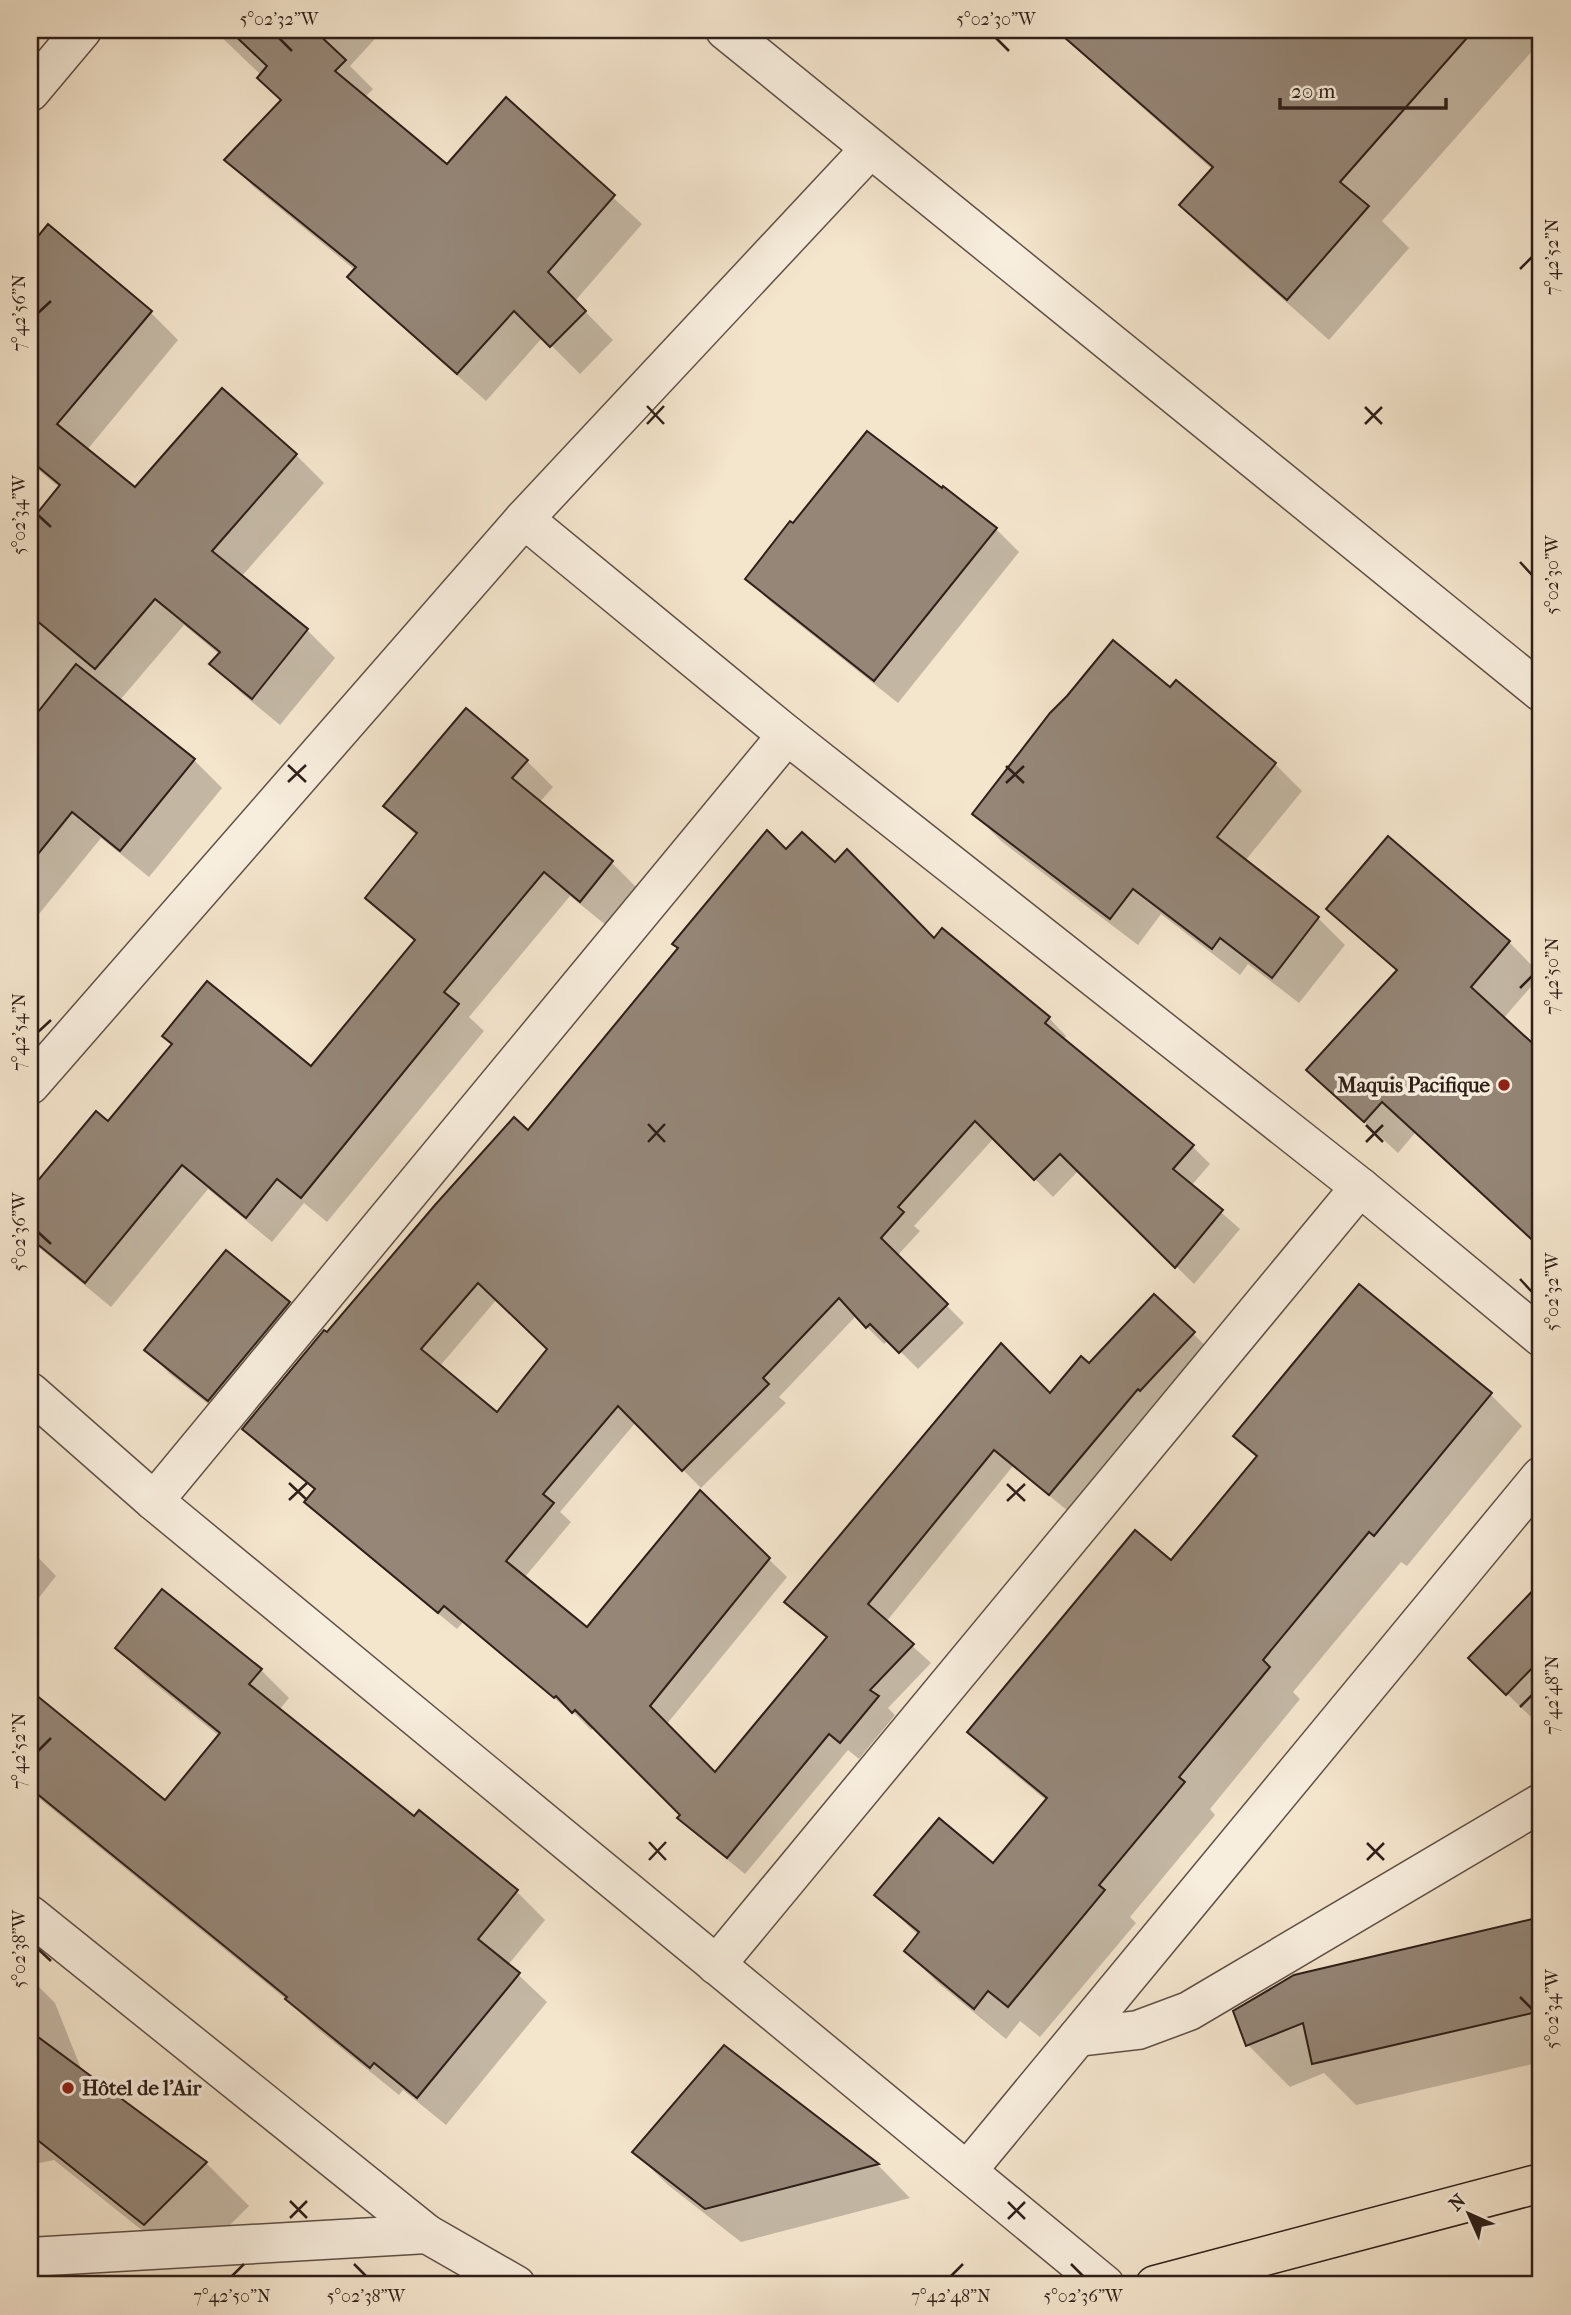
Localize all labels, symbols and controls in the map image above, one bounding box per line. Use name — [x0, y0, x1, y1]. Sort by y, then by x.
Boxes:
text: 5°02'32"W — [240, 9, 320, 30]
text: 5°02'30"W — [956, 9, 1037, 30]
scale bar — [1280, 66, 1447, 110]
text: 20 m — [1291, 79, 1336, 103]
text: 7°42'52"N — [1542, 218, 1563, 295]
text: 7°42'56"N — [9, 274, 30, 352]
text: 5°02'34"W — [9, 474, 30, 555]
text: 5°02'30"W — [1542, 534, 1563, 615]
text: 7°42'50"N — [1542, 937, 1563, 1015]
text: 7°42'54"N — [9, 993, 30, 1071]
place label: Maquis Pacifique — [1336, 1073, 1491, 1097]
marker: Maquis Pacifique — [1496, 1077, 1512, 1093]
text: 5°02'36"W — [9, 1191, 30, 1272]
text: 5°02'32"W — [1542, 1251, 1563, 1331]
text: 7°42'48"N — [1542, 1655, 1563, 1735]
text: 7°42'52"N — [9, 1712, 30, 1789]
text: 5°02'38"W — [9, 1908, 30, 1988]
text: 5°02'34"W — [1542, 1968, 1563, 2049]
place label: Hôtel de l'Air — [82, 2076, 203, 2100]
marker: Hôtel de l'Air — [60, 2080, 76, 2096]
north arrow — [1434, 2178, 1504, 2248]
text: N — [1445, 2189, 1471, 2216]
text: 7°42'50"N — [193, 2286, 271, 2307]
text: 5°02'38"W — [327, 2286, 407, 2307]
text: 7°42'48"N — [911, 2286, 991, 2307]
text: 5°02'36"W — [1043, 2286, 1124, 2307]

